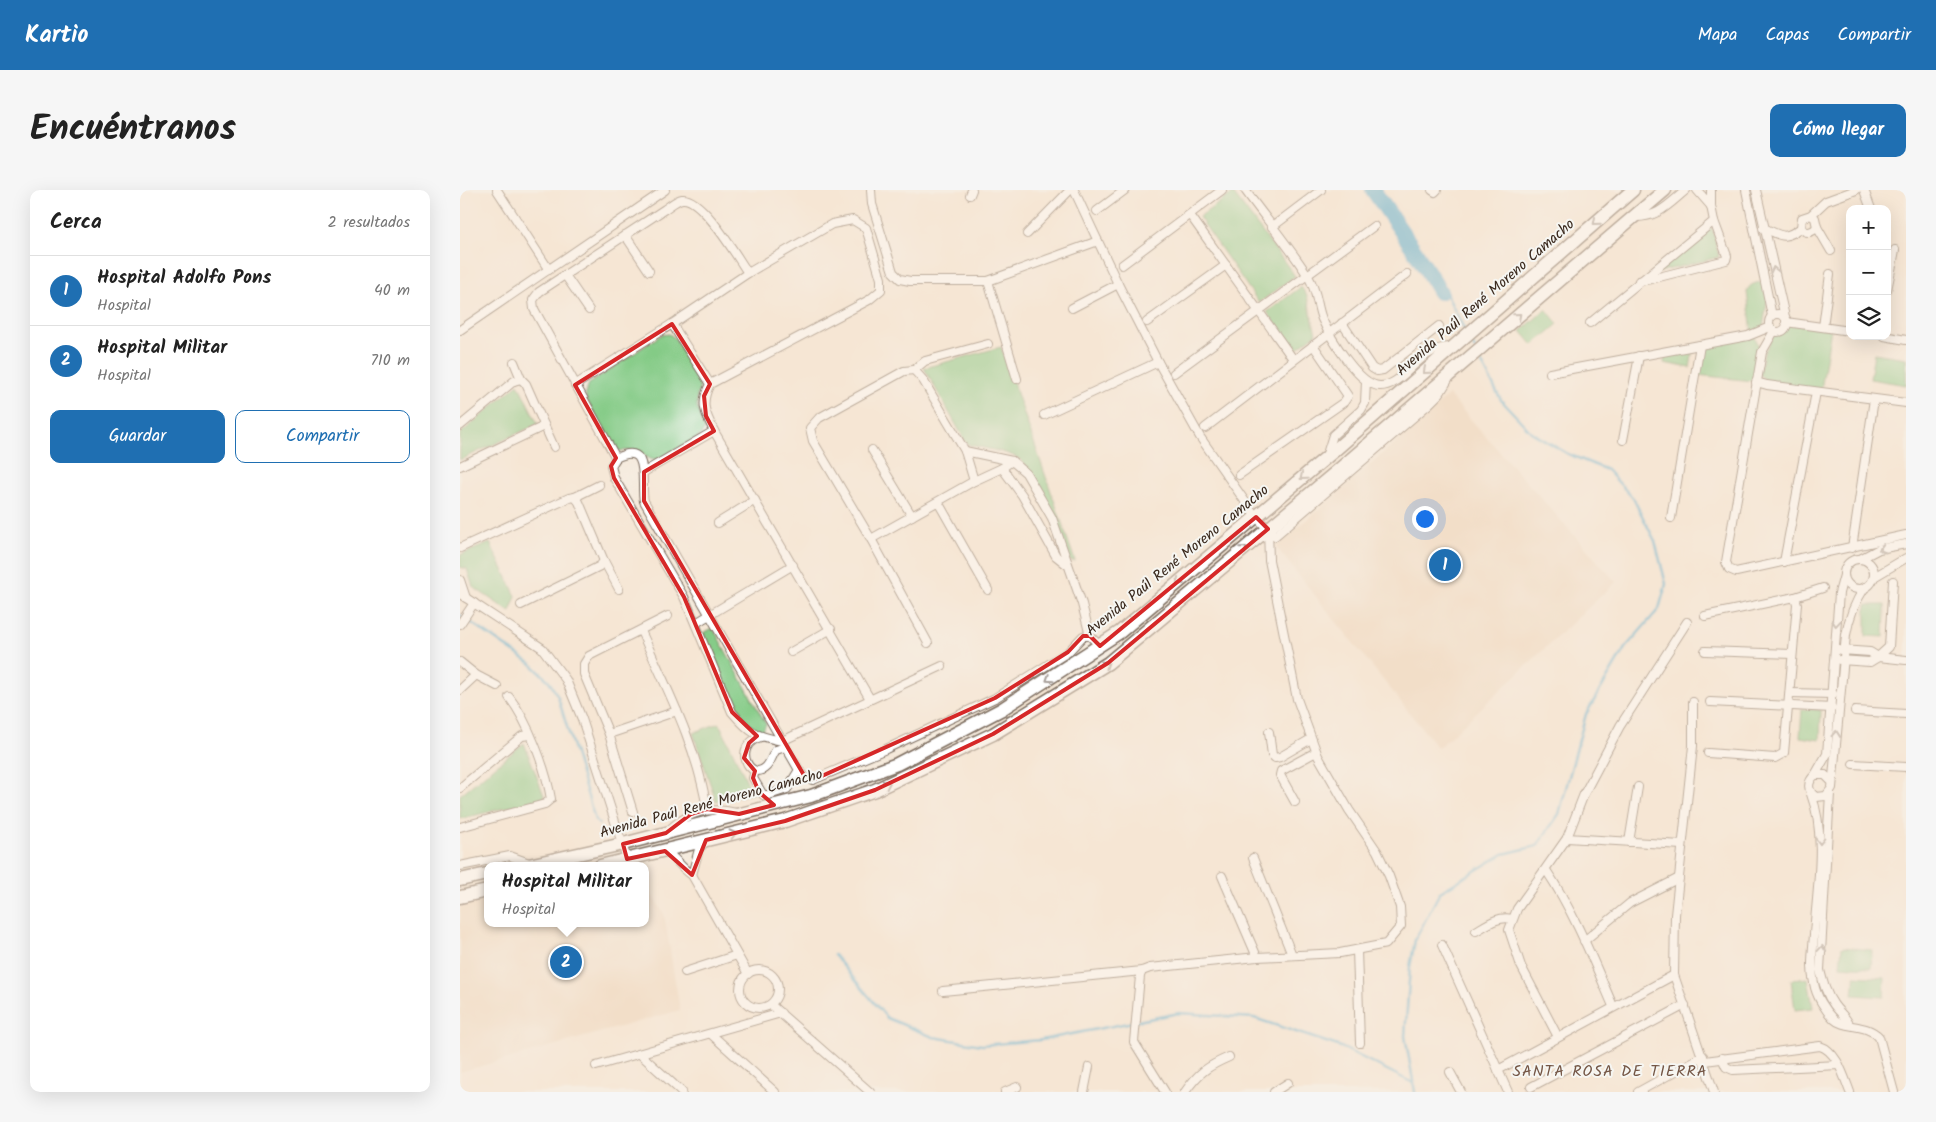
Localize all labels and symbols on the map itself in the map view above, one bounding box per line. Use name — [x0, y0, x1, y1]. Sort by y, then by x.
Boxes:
street label: Avenida Paúl René Moreno Camacho — [1391, 213, 1581, 382]
one-way arrow — [1593, 216, 1602, 225]
one-way arrow — [1769, 266, 1780, 274]
one-way arrow — [1512, 313, 1521, 322]
one-way arrow — [1422, 365, 1431, 374]
one-way arrow — [1300, 471, 1309, 480]
street label: Avenida Paúl René Moreno Camacho — [1081, 479, 1275, 643]
your location — [1412, 506, 1438, 532]
one-way arrow — [1878, 544, 1887, 554]
one-way arrow — [1239, 546, 1248, 555]
pin: 1 — [1429, 546, 1461, 584]
one-way arrow — [1175, 576, 1184, 585]
one-way arrow — [1831, 619, 1842, 627]
one-way arrow — [1100, 661, 1110, 670]
one-way arrow — [1045, 673, 1055, 682]
one-way arrow — [1831, 729, 1842, 737]
street label: Avenida Paúl René Moreno Camacho — [597, 763, 826, 845]
one-way arrow — [882, 780, 891, 790]
one-way arrow — [728, 829, 737, 840]
one-way arrow — [1814, 838, 1825, 846]
pin: 2 — [550, 943, 582, 981]
one-way arrow — [1816, 945, 1827, 953]
district label: SANTA ROSA DE TIERRA — [1513, 1059, 1707, 1084]

